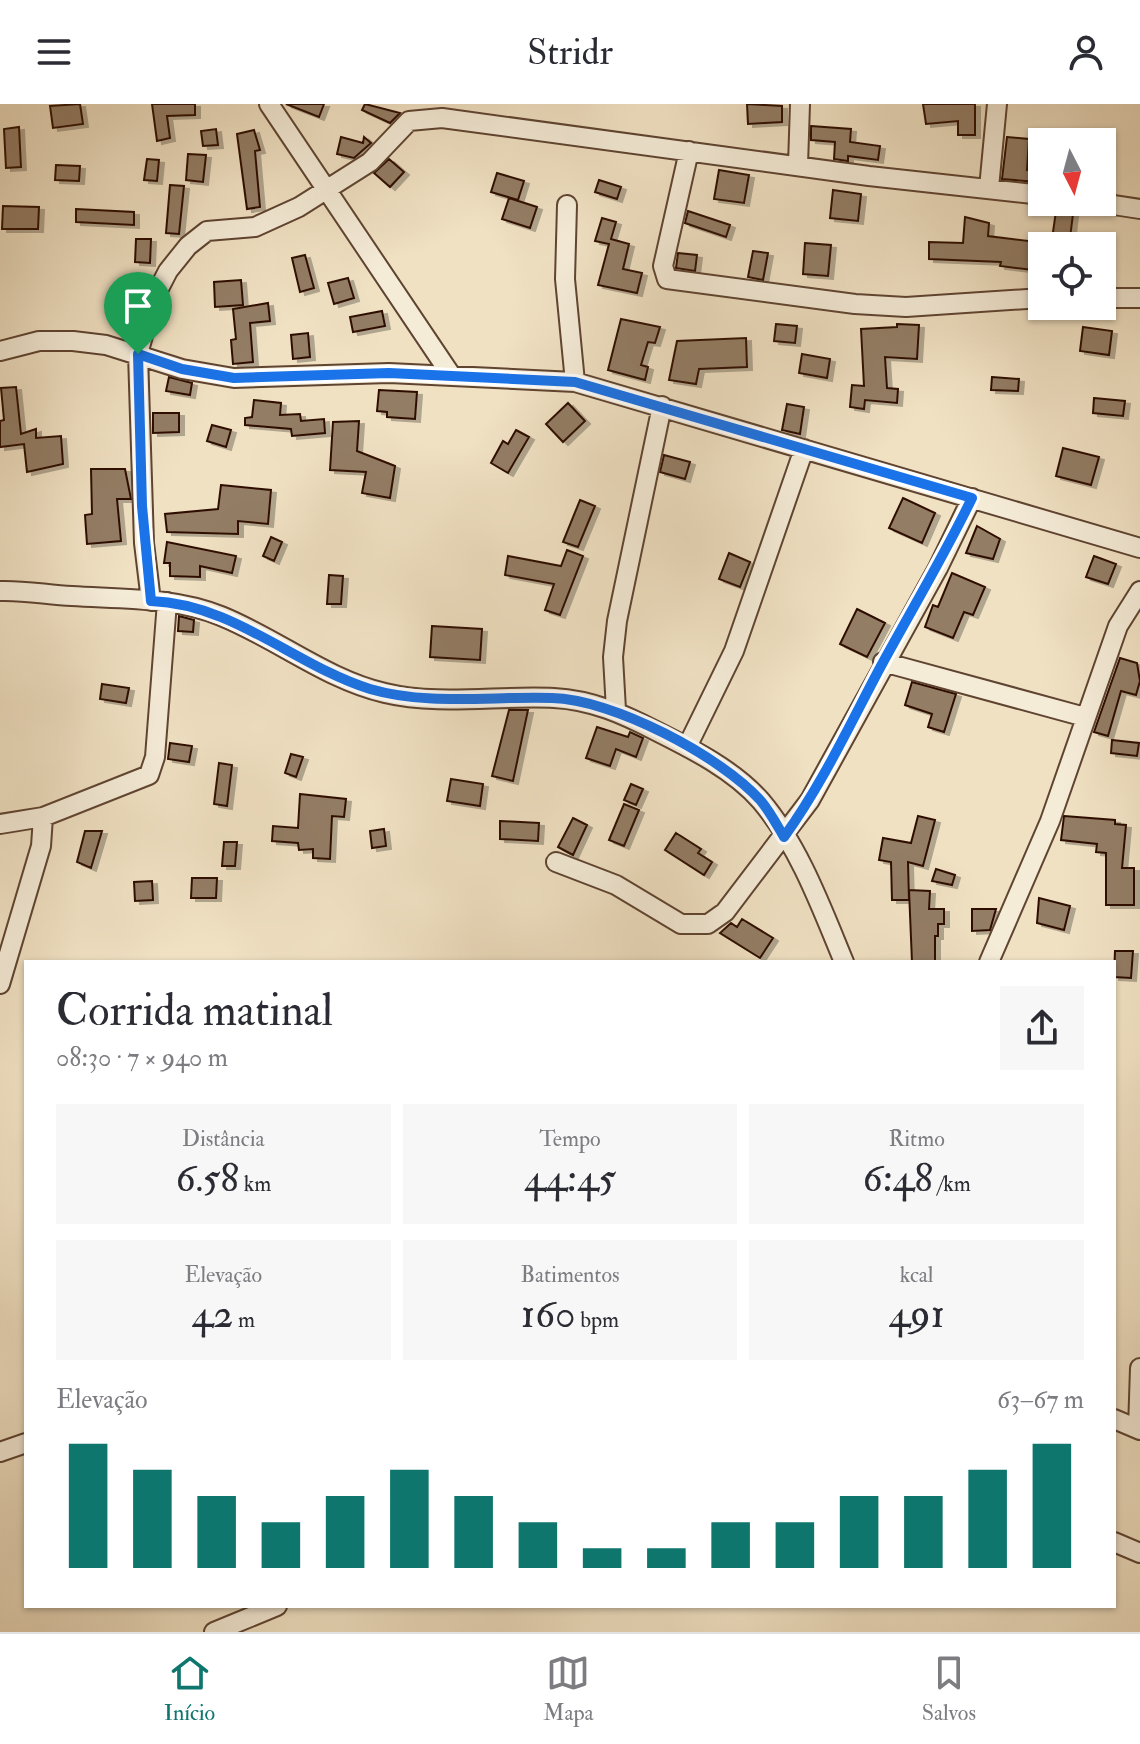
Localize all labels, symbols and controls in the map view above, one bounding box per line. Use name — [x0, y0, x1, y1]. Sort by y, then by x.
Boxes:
icon: menu — [32, 30, 76, 74]
text: Stridr — [527, 30, 613, 75]
icon: person — [1064, 30, 1108, 74]
north arrow — [1028, 128, 1116, 216]
map controls — [1028, 128, 1116, 320]
button: locate — [1028, 232, 1116, 320]
pin — [104, 272, 172, 354]
icon: arrive — [116, 284, 160, 328]
text: Corrida matinal — [56, 984, 333, 1039]
button: share — [1000, 986, 1084, 1070]
text: 08:30 · 7 × 940 m — [56, 1042, 228, 1074]
text: Distância — [182, 1125, 265, 1153]
text: Tempo — [539, 1125, 601, 1153]
text: Ritmo — [889, 1125, 945, 1153]
text: 6.58 — [175, 1153, 239, 1204]
text: 44:45 — [524, 1153, 616, 1204]
text: 6:48 — [863, 1153, 933, 1204]
text: km — [239, 1170, 271, 1198]
text: /km — [933, 1170, 971, 1198]
text: Elevação — [185, 1261, 262, 1289]
text: Batimentos — [520, 1261, 620, 1289]
text: kcal — [900, 1261, 934, 1289]
text: 42 — [192, 1289, 233, 1340]
text: 160 — [521, 1289, 576, 1340]
text: 491 — [889, 1289, 945, 1340]
text: m — [233, 1306, 255, 1334]
text: bpm — [576, 1306, 619, 1334]
text: Elevação — [56, 1384, 148, 1416]
text: 63–67 m — [997, 1384, 1084, 1416]
tab: Início — [164, 1651, 215, 1727]
tab: Mapa — [543, 1651, 594, 1727]
tab: Salvos — [922, 1651, 976, 1727]

